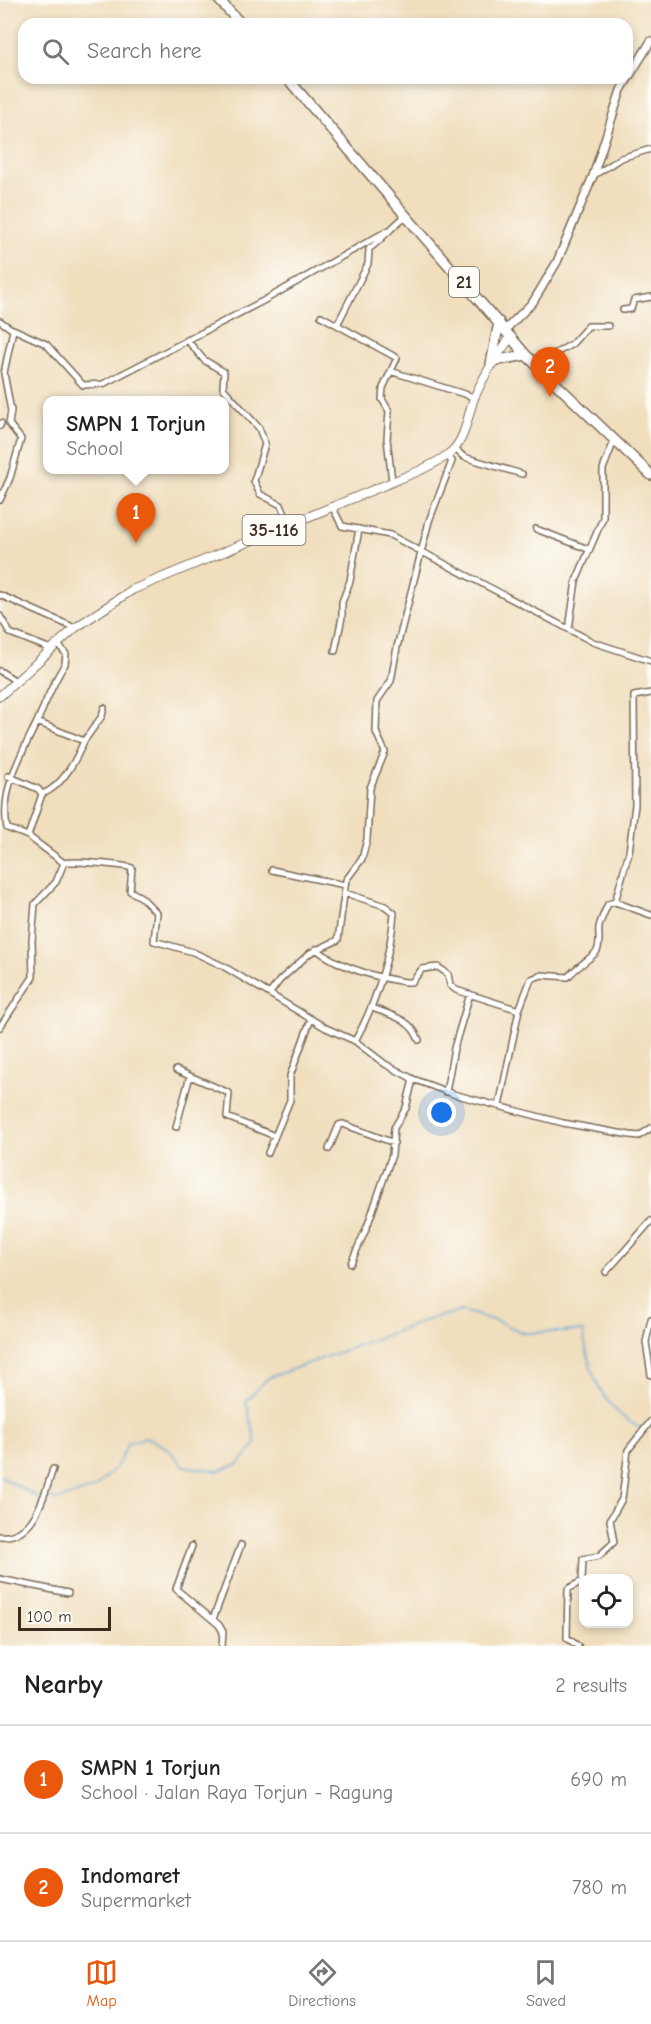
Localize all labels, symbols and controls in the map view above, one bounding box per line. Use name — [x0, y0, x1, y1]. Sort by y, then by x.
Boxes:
search box — [18, 18, 633, 84]
icon: search — [39, 35, 72, 68]
text: Search here — [87, 38, 202, 64]
road number: 21 — [449, 267, 479, 297]
pin: 2 — [530, 348, 570, 397]
popup — [43, 396, 229, 474]
text: SMPN 1 Torjun — [66, 411, 206, 437]
text: School — [66, 437, 123, 460]
pin: 1 — [116, 494, 156, 543]
road number: 35-116 — [242, 515, 306, 545]
your location — [427, 1098, 456, 1127]
map controls — [579, 1574, 633, 1628]
button: locate — [579, 1574, 633, 1628]
scale bar — [18, 1604, 111, 1632]
text: 100 m — [27, 1608, 71, 1626]
text: Nearby — [24, 1670, 103, 1700]
text: 2 results — [555, 1674, 627, 1697]
text: SMPN 1 Torjun — [81, 1755, 221, 1781]
text: 1 — [40, 1768, 47, 1791]
text: 690 m — [570, 1768, 627, 1791]
text: School · Jalan Raya Torjun - Ragung — [81, 1781, 393, 1804]
text: Indomaret — [81, 1863, 180, 1889]
text: 2 — [39, 1876, 48, 1899]
text: 780 m — [572, 1876, 627, 1899]
text: Supermarket — [81, 1889, 191, 1912]
tab: Map — [85, 1956, 118, 2010]
tab: Directions — [288, 1956, 356, 2010]
tab: Saved — [526, 1956, 566, 2010]

